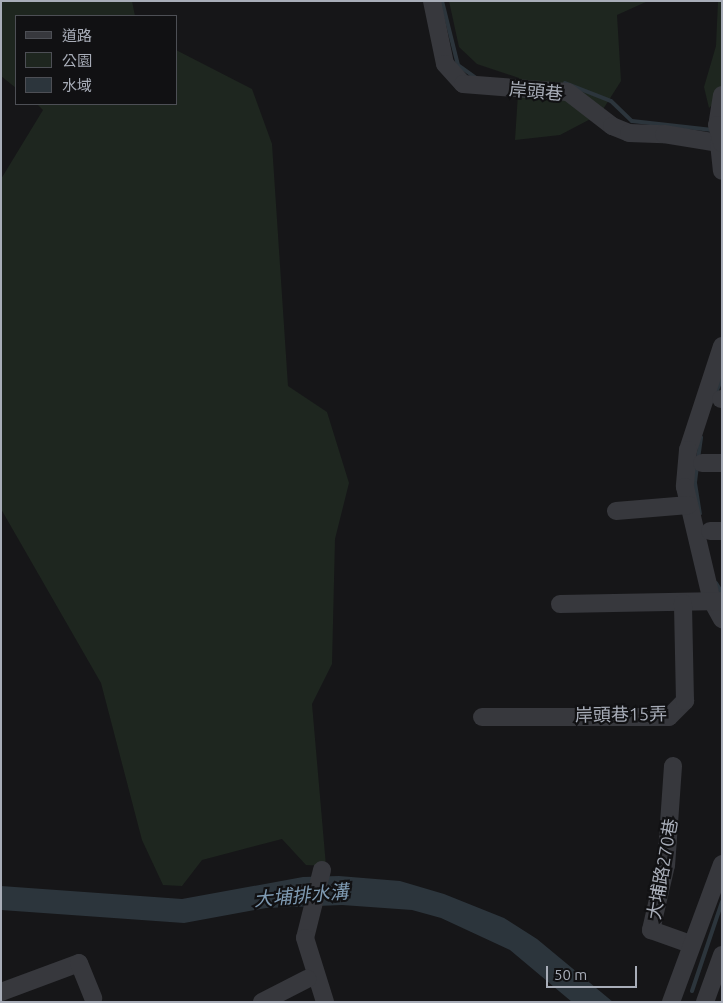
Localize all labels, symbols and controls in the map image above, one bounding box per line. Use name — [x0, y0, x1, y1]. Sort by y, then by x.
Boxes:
legend — [15, 15, 178, 105]
text: 道路 — [62, 27, 92, 44]
text: 公園 — [62, 52, 92, 69]
text: 水域 — [62, 77, 92, 94]
street label: 岸頭巷 — [508, 78, 564, 104]
street label: 岸頭巷15弄 — [575, 702, 667, 726]
street label: 大埔路270巷 — [642, 817, 682, 921]
water label: 大埔排水溝 — [253, 881, 349, 911]
scale bar — [548, 956, 639, 988]
text: 50 m — [554, 966, 587, 983]

